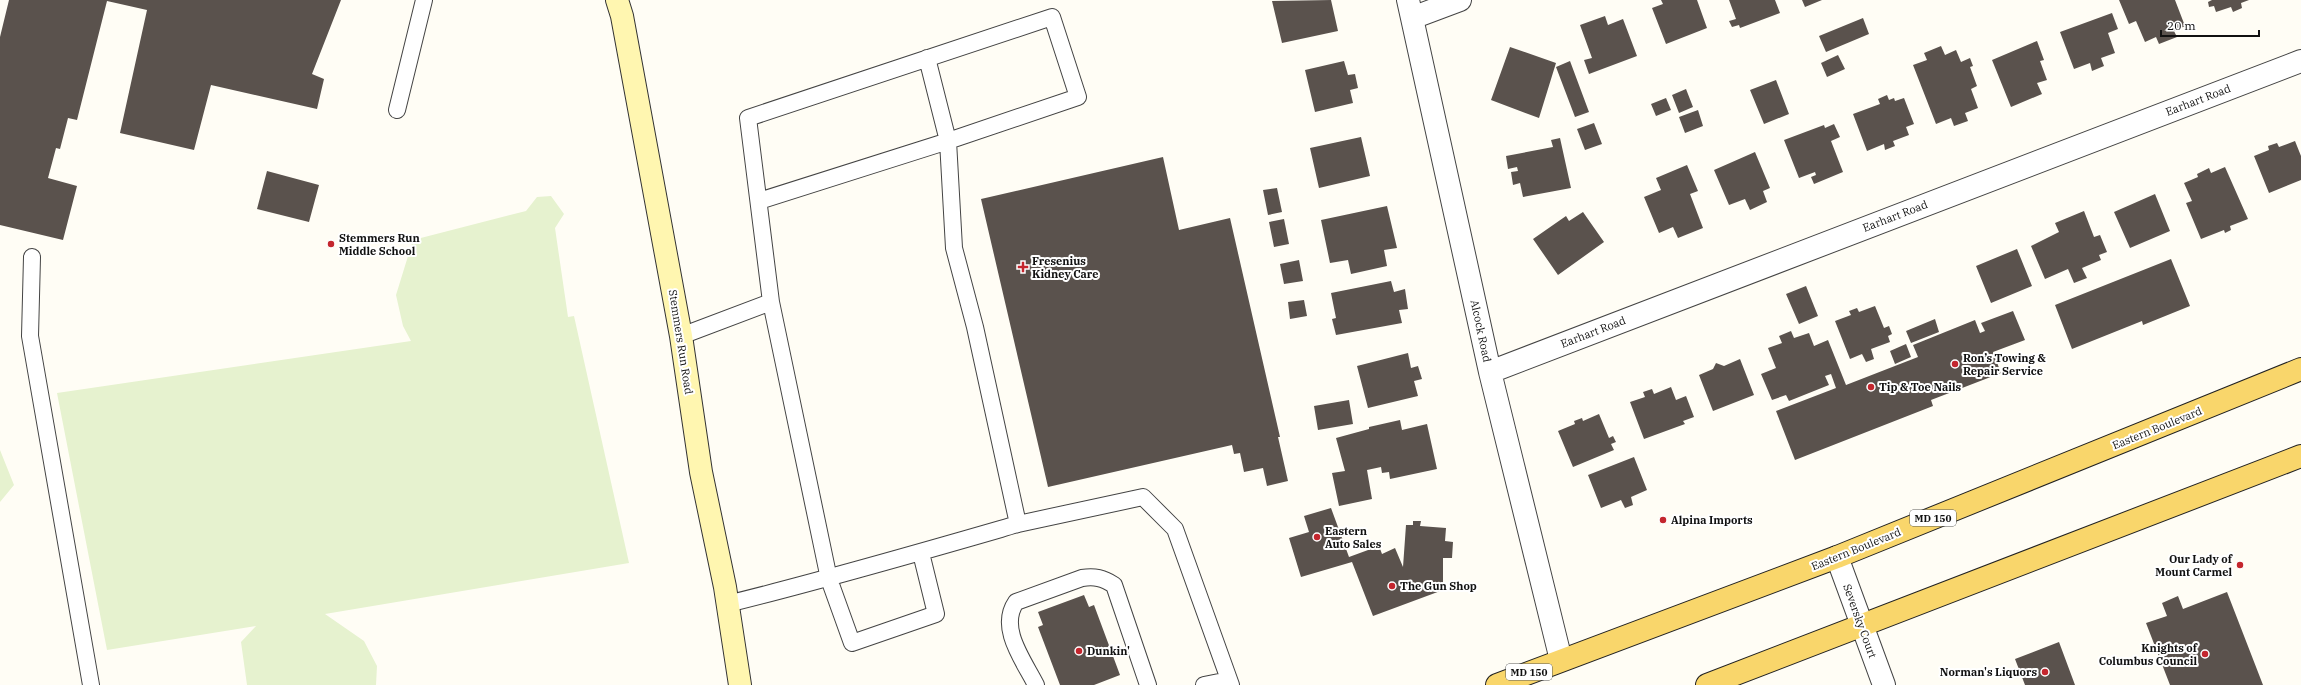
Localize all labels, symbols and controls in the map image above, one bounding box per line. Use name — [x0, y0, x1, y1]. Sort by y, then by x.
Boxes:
scale bar — [2161, 12, 2259, 38]
text: 20 m — [2167, 18, 2196, 33]
street label: Earhart Road — [2164, 81, 2233, 119]
street label: Earhart Road — [1861, 197, 1930, 235]
place label: Stemmers Run Middle School — [339, 231, 420, 258]
marker: Stemmers Run Middle School — [326, 239, 336, 249]
place label: Fresenius Kidney Care — [1032, 254, 1098, 281]
marker: Fresenius Kidney Care — [1017, 261, 1029, 273]
street label: Stemmers Run Road — [666, 289, 696, 396]
street label: Alcock Road — [1468, 298, 1495, 364]
street label: Earhart Road — [1559, 313, 1628, 351]
place label: Ron’s Towing & Repair Service — [1963, 351, 2046, 378]
marker: Ron’s Towing & Repair Service — [1950, 359, 1960, 369]
place label: Tip & Toe Nails — [1879, 380, 1962, 394]
marker: Tip & Toe Nails — [1866, 382, 1876, 392]
street label: Eastern Boulevard — [2110, 404, 2204, 452]
road number: MD 150 — [1910, 510, 1956, 526]
place label: Alpina Imports — [1671, 513, 1753, 527]
marker: Alpina Imports — [1658, 515, 1668, 525]
place label: Eastern Auto Sales — [1325, 524, 1382, 551]
street label: Eastern Boulevard — [1809, 525, 1903, 573]
marker: Eastern Auto Sales — [1312, 532, 1322, 542]
place label: Our Lady of Mount Carmel — [2155, 552, 2233, 579]
marker: Our Lady of Mount Carmel — [2235, 560, 2245, 570]
place label: The Gun Shop — [1400, 579, 1477, 593]
marker: The Gun Shop — [1387, 581, 1397, 591]
street label: Seversky Court — [1840, 582, 1880, 660]
place label: Knights of Columbus Council — [2099, 641, 2198, 668]
place label: Dunkin' — [1087, 644, 1130, 658]
marker: Dunkin' — [1074, 646, 1084, 656]
marker: Knights of Columbus Council — [2200, 649, 2210, 659]
road number: MD 150 — [1506, 664, 1552, 680]
place label: Norman's Liquors — [1940, 665, 2037, 679]
marker: Norman's Liquors — [2040, 667, 2050, 677]

